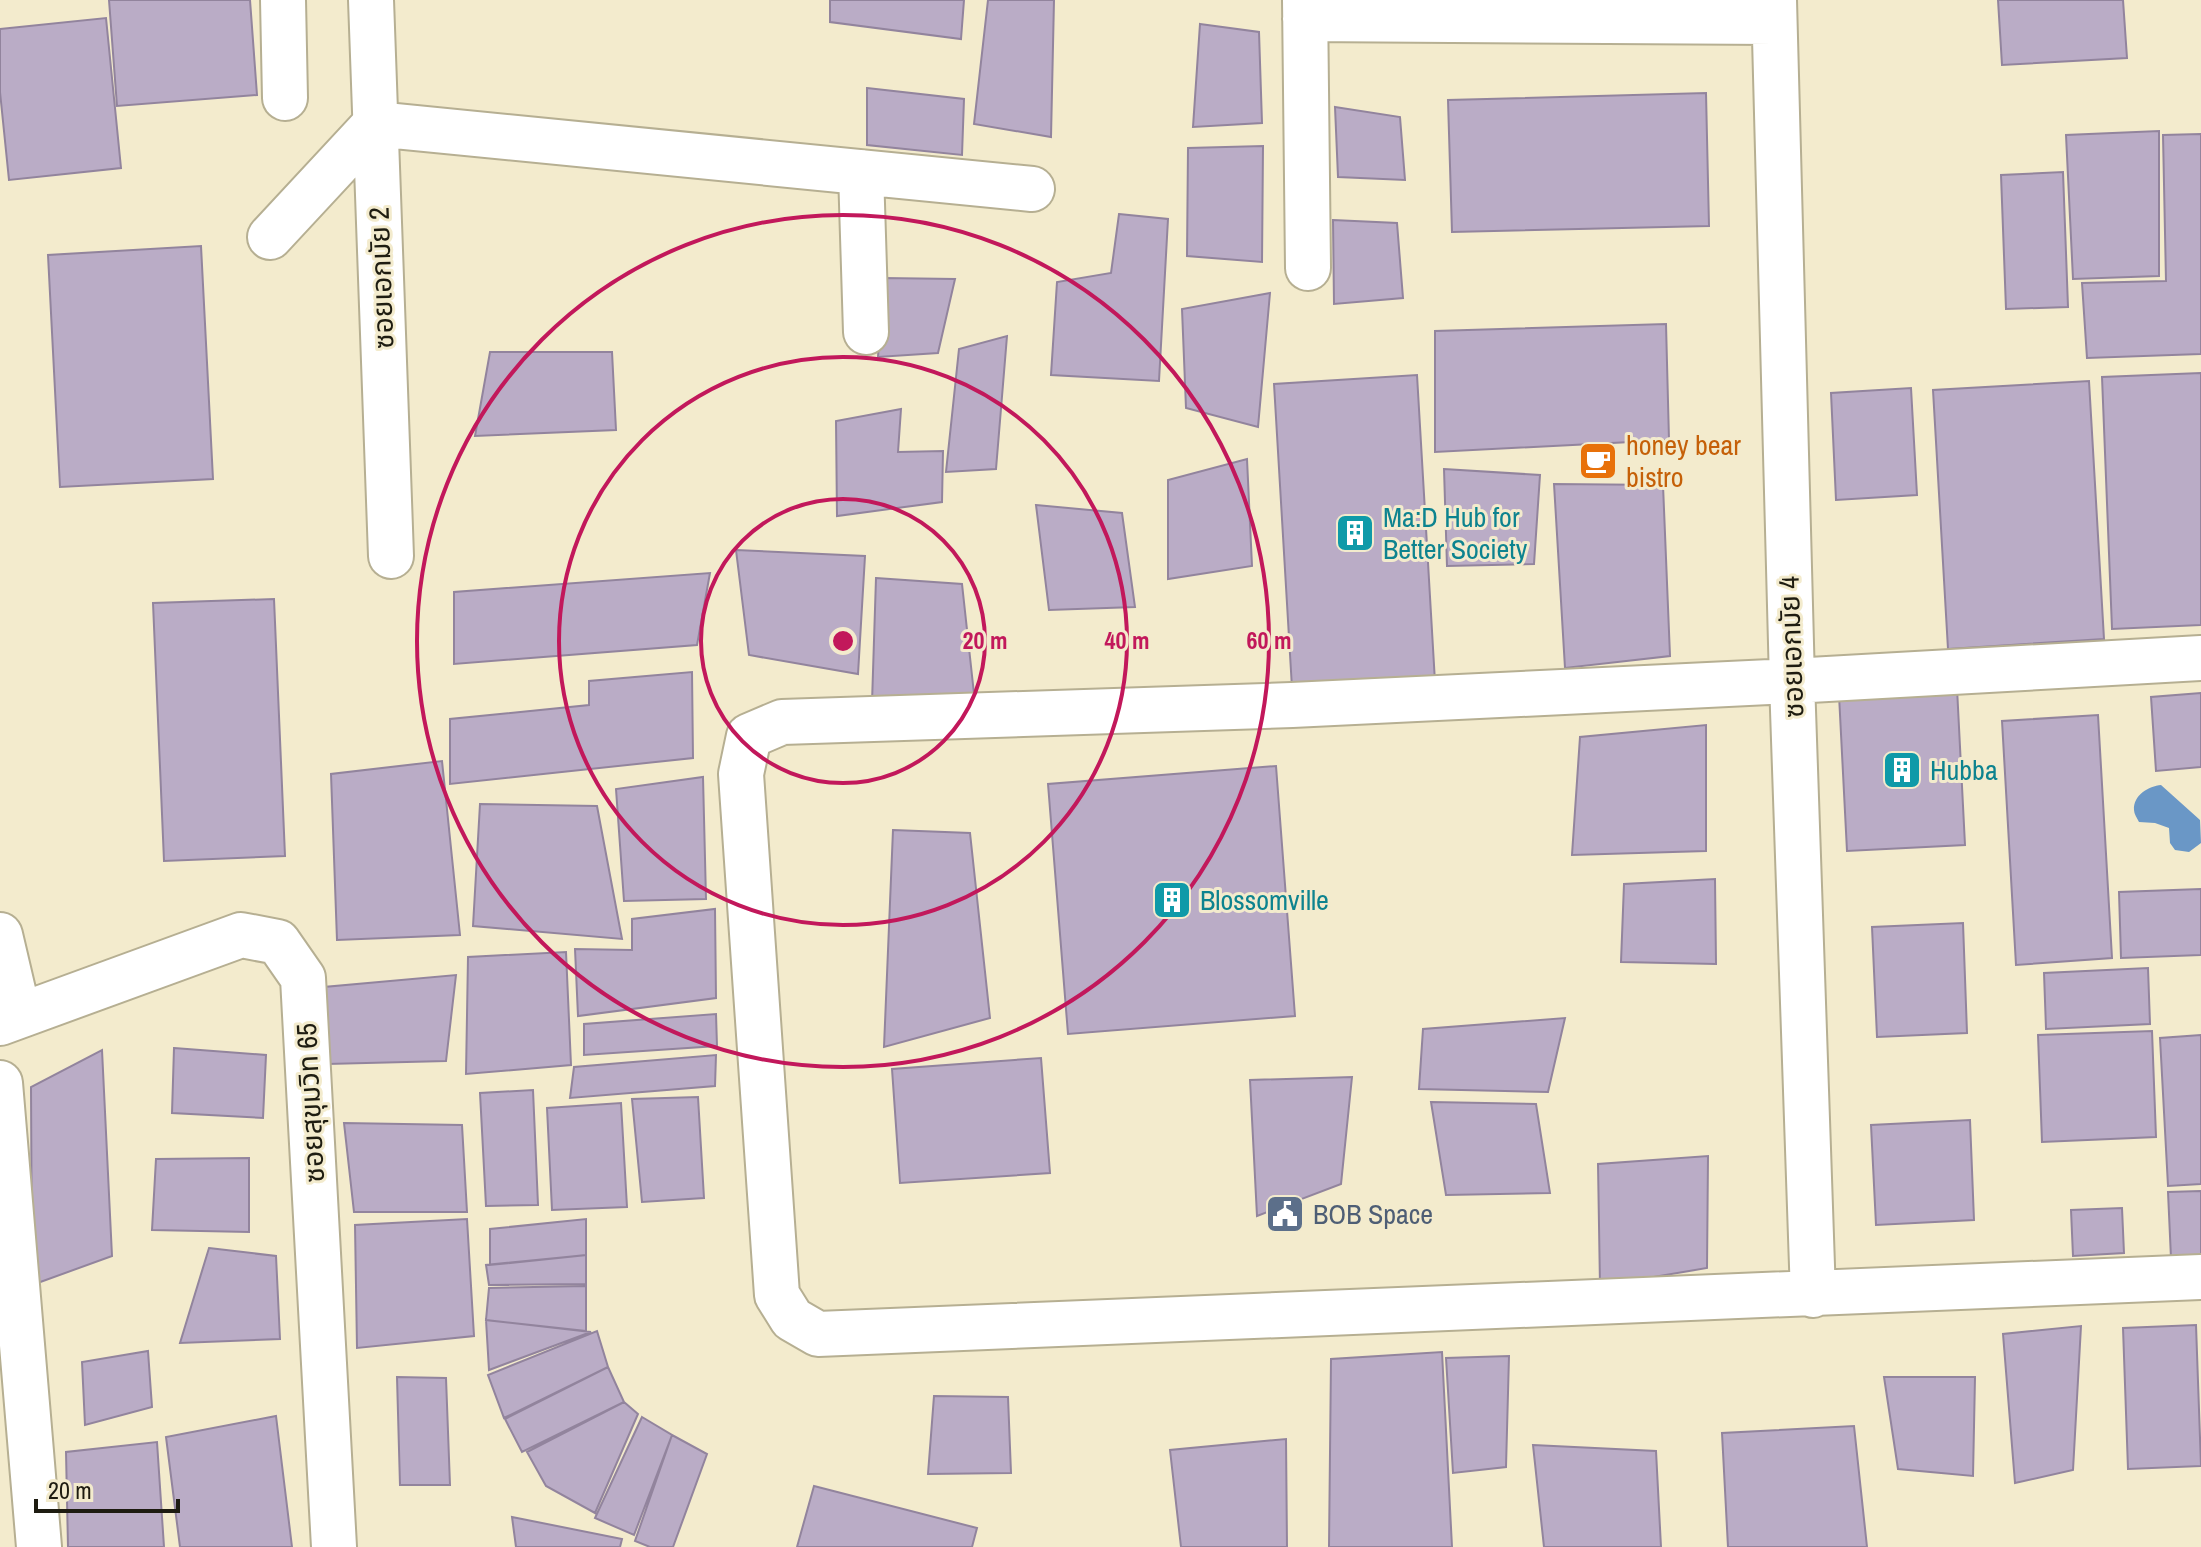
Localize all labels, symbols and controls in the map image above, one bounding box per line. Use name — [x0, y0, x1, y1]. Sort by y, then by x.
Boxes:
street label: ซอยเอกมัย 2 — [360, 206, 402, 350]
place label: honey bear bistro — [1626, 426, 1741, 496]
cafe icon: honey bear bistro — [1577, 440, 1619, 482]
place label: Ma:D Hub for Better Society — [1383, 498, 1528, 568]
building icon: Ma:D Hub for Better Society — [1334, 512, 1376, 554]
street label: ซอยเอกมัย 4 — [1770, 575, 1812, 719]
text: 20 m — [963, 624, 1007, 656]
text: 40 m — [1105, 624, 1149, 656]
text: 60 m — [1247, 624, 1291, 656]
centre of rings — [829, 627, 857, 655]
building icon: Hubba — [1881, 749, 1923, 791]
place label: Hubba — [1930, 751, 1998, 789]
building icon: Blossomville — [1151, 879, 1193, 921]
place label: Blossomville — [1200, 881, 1329, 919]
street label: ซอยสุขุมวิท 65 — [287, 1022, 333, 1184]
public building icon: BOB Space — [1264, 1193, 1306, 1235]
place label: BOB Space — [1313, 1195, 1433, 1233]
scale bar — [36, 1463, 178, 1513]
text: 20 m — [48, 1474, 92, 1506]

